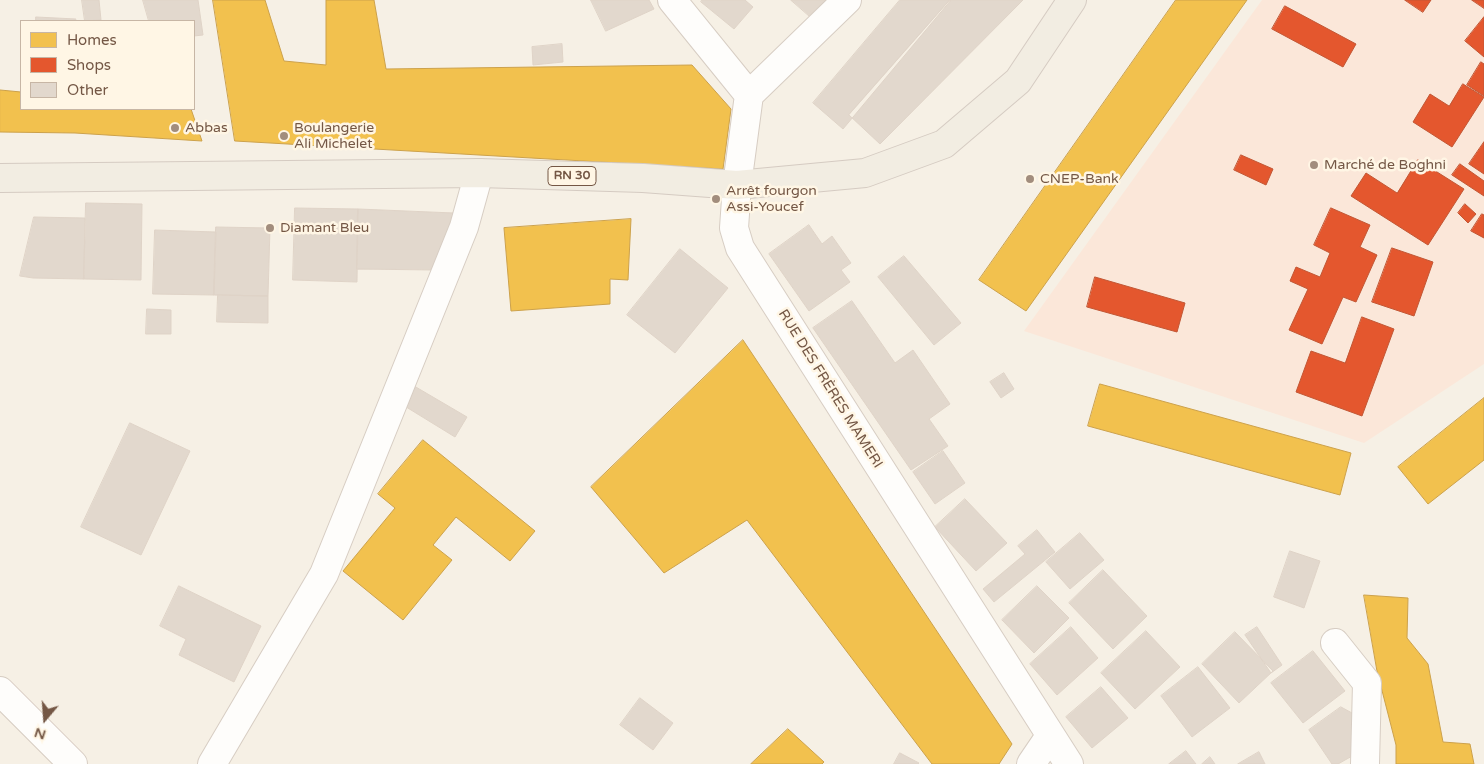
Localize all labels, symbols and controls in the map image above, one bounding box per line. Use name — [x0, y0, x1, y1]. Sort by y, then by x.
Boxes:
legend — [20, 20, 195, 110]
text: Homes — [67, 31, 117, 49]
text: Shops — [67, 56, 111, 74]
text: Other — [67, 81, 108, 99]
place label: Abbas — [185, 120, 228, 136]
place label: Boulangerie Ali Michelet — [294, 120, 374, 152]
marker: Abbas — [169, 122, 181, 134]
marker: Boulangerie Ali Michelet — [278, 130, 290, 142]
place label: Marché de Boghni — [1324, 157, 1446, 173]
marker: Marché de Boghni — [1308, 159, 1320, 171]
road number: RN 30 — [548, 167, 596, 186]
place label: CNEP-Bank — [1040, 171, 1119, 187]
marker: CNEP-Bank — [1024, 173, 1036, 185]
place label: Arrêt fourgon Assi-Youcef — [726, 183, 817, 216]
marker: Arrêt fourgon Assi-Youcef — [710, 193, 722, 205]
place label: Diamant Bleu — [280, 220, 369, 236]
marker: Diamant Bleu — [264, 222, 276, 234]
street label: RUE DES FRÈRES MAMERI — [774, 307, 886, 471]
north arrow — [20, 694, 70, 744]
text: N — [32, 724, 48, 744]

